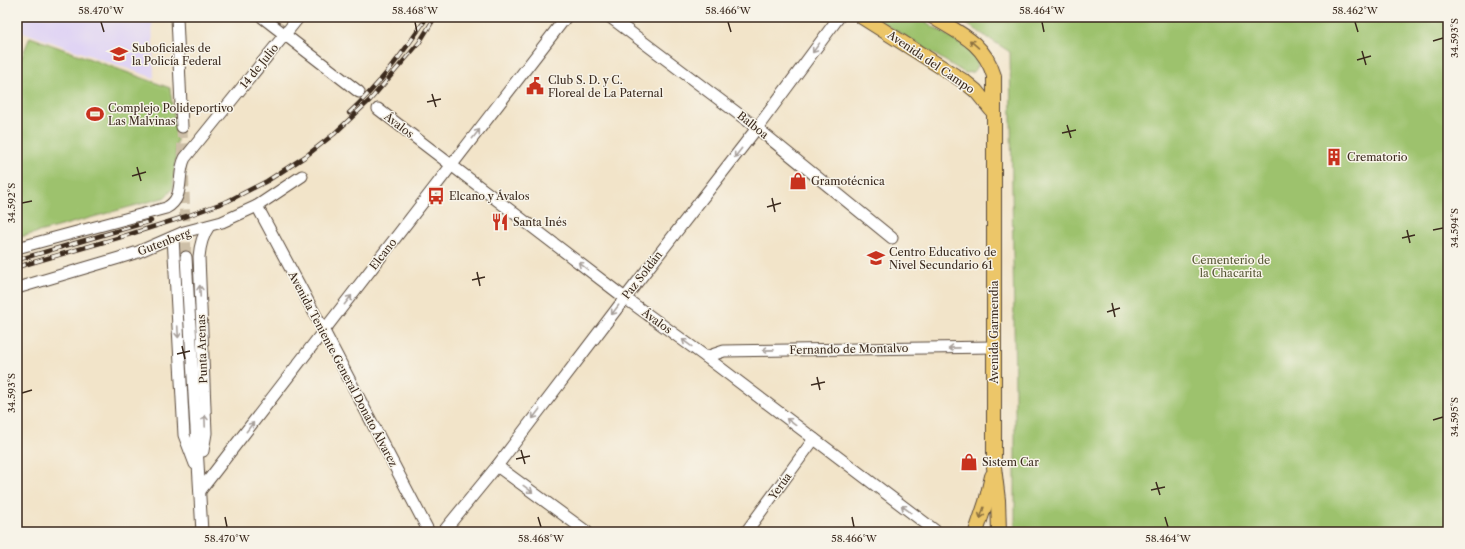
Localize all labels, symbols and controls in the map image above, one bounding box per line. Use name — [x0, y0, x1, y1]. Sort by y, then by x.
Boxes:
text: 58.470°W — [78, 4, 125, 17]
text: 58.468°W — [392, 4, 439, 17]
text: 58.466°W — [705, 4, 752, 17]
text: 58.464°W — [1019, 4, 1066, 17]
text: 58.462°W — [1332, 4, 1379, 17]
text: 34.593°S — [1448, 18, 1461, 58]
street label: Avenida del Campo — [884, 27, 977, 96]
one-way arrow — [969, 39, 979, 49]
place label: Suboficiales de la Policía Federal — [132, 41, 222, 68]
street label: 14 de Julio — [237, 41, 281, 91]
one-way arrow — [812, 43, 820, 54]
school or university icon: Suboficiales de la Policía Federal — [109, 44, 129, 64]
place label: Club S. D. y C. Floreal de La Paternal — [548, 73, 664, 100]
public building icon: Club S. D. y C. Floreal de La Paternal — [525, 76, 545, 96]
place label: Complejo Polideportivo Las Malvinas — [108, 101, 234, 128]
sports icon: Complejo Polideportivo Las Malvinas — [85, 104, 105, 124]
street label: Balboa — [735, 108, 772, 142]
street label: Ávalos — [381, 109, 417, 141]
one-way arrow — [471, 129, 480, 140]
one-way arrow — [734, 147, 743, 158]
building icon: Crematorio — [1324, 147, 1344, 167]
place label: Crematorio — [1347, 150, 1408, 164]
shop icon: Gramotécnica — [788, 171, 808, 191]
place label: Gramotécnica — [811, 174, 885, 188]
text: 34.592°S — [5, 183, 18, 223]
bus stop icon: Elcano y Ávalos — [426, 186, 446, 206]
place label: Elcano y Ávalos — [449, 189, 530, 203]
text: 34.594°S — [1448, 208, 1461, 248]
restaurant icon: Santa Inés — [490, 212, 510, 232]
place label: Santa Inés — [513, 215, 567, 229]
street label: Gutenberg — [135, 225, 193, 259]
street label: Elcano — [366, 235, 400, 273]
place label: Centro Educativo de Nivel Secundario 61 — [889, 245, 997, 272]
street label: Paz Soldán — [619, 248, 665, 302]
school or university icon: Centro Educativo de Nivel Secundario 61 — [866, 248, 886, 268]
park label: Cementerio de la Chacarita — [1192, 253, 1270, 280]
one-way arrow — [578, 261, 589, 270]
street label: Avenida Teniente General Donato Álvarez — [285, 268, 401, 469]
street label: Avenida Garmendia — [987, 280, 1001, 385]
one-way arrow — [197, 285, 204, 298]
one-way arrow — [344, 295, 352, 306]
one-way arrow — [611, 304, 619, 315]
street label: Ávalos — [638, 305, 675, 337]
street label: Punta Arenas — [194, 314, 210, 384]
one-way arrow — [175, 325, 182, 338]
one-way arrow — [682, 339, 693, 348]
street label: Fernando de Montalvo — [789, 341, 909, 357]
one-way arrow — [948, 344, 961, 352]
one-way arrow — [762, 346, 775, 354]
text: 34.593°S — [5, 373, 18, 413]
text: 34.595°S — [1448, 397, 1461, 437]
one-way arrow — [532, 408, 541, 419]
one-way arrow — [201, 415, 209, 428]
one-way arrow — [786, 418, 797, 426]
one-way arrow — [245, 421, 254, 432]
shop icon: Sistem Car — [959, 452, 979, 472]
place label: Sistem Car — [982, 455, 1039, 469]
street label: Yerúa — [765, 470, 795, 503]
one-way arrow — [522, 485, 533, 493]
one-way arrow — [901, 504, 912, 513]
one-way arrow — [978, 507, 985, 520]
text: 58.470°W — [204, 532, 251, 545]
text: 58.468°W — [518, 532, 565, 545]
text: 58.466°W — [831, 532, 878, 545]
text: 58.464°W — [1145, 532, 1192, 545]

